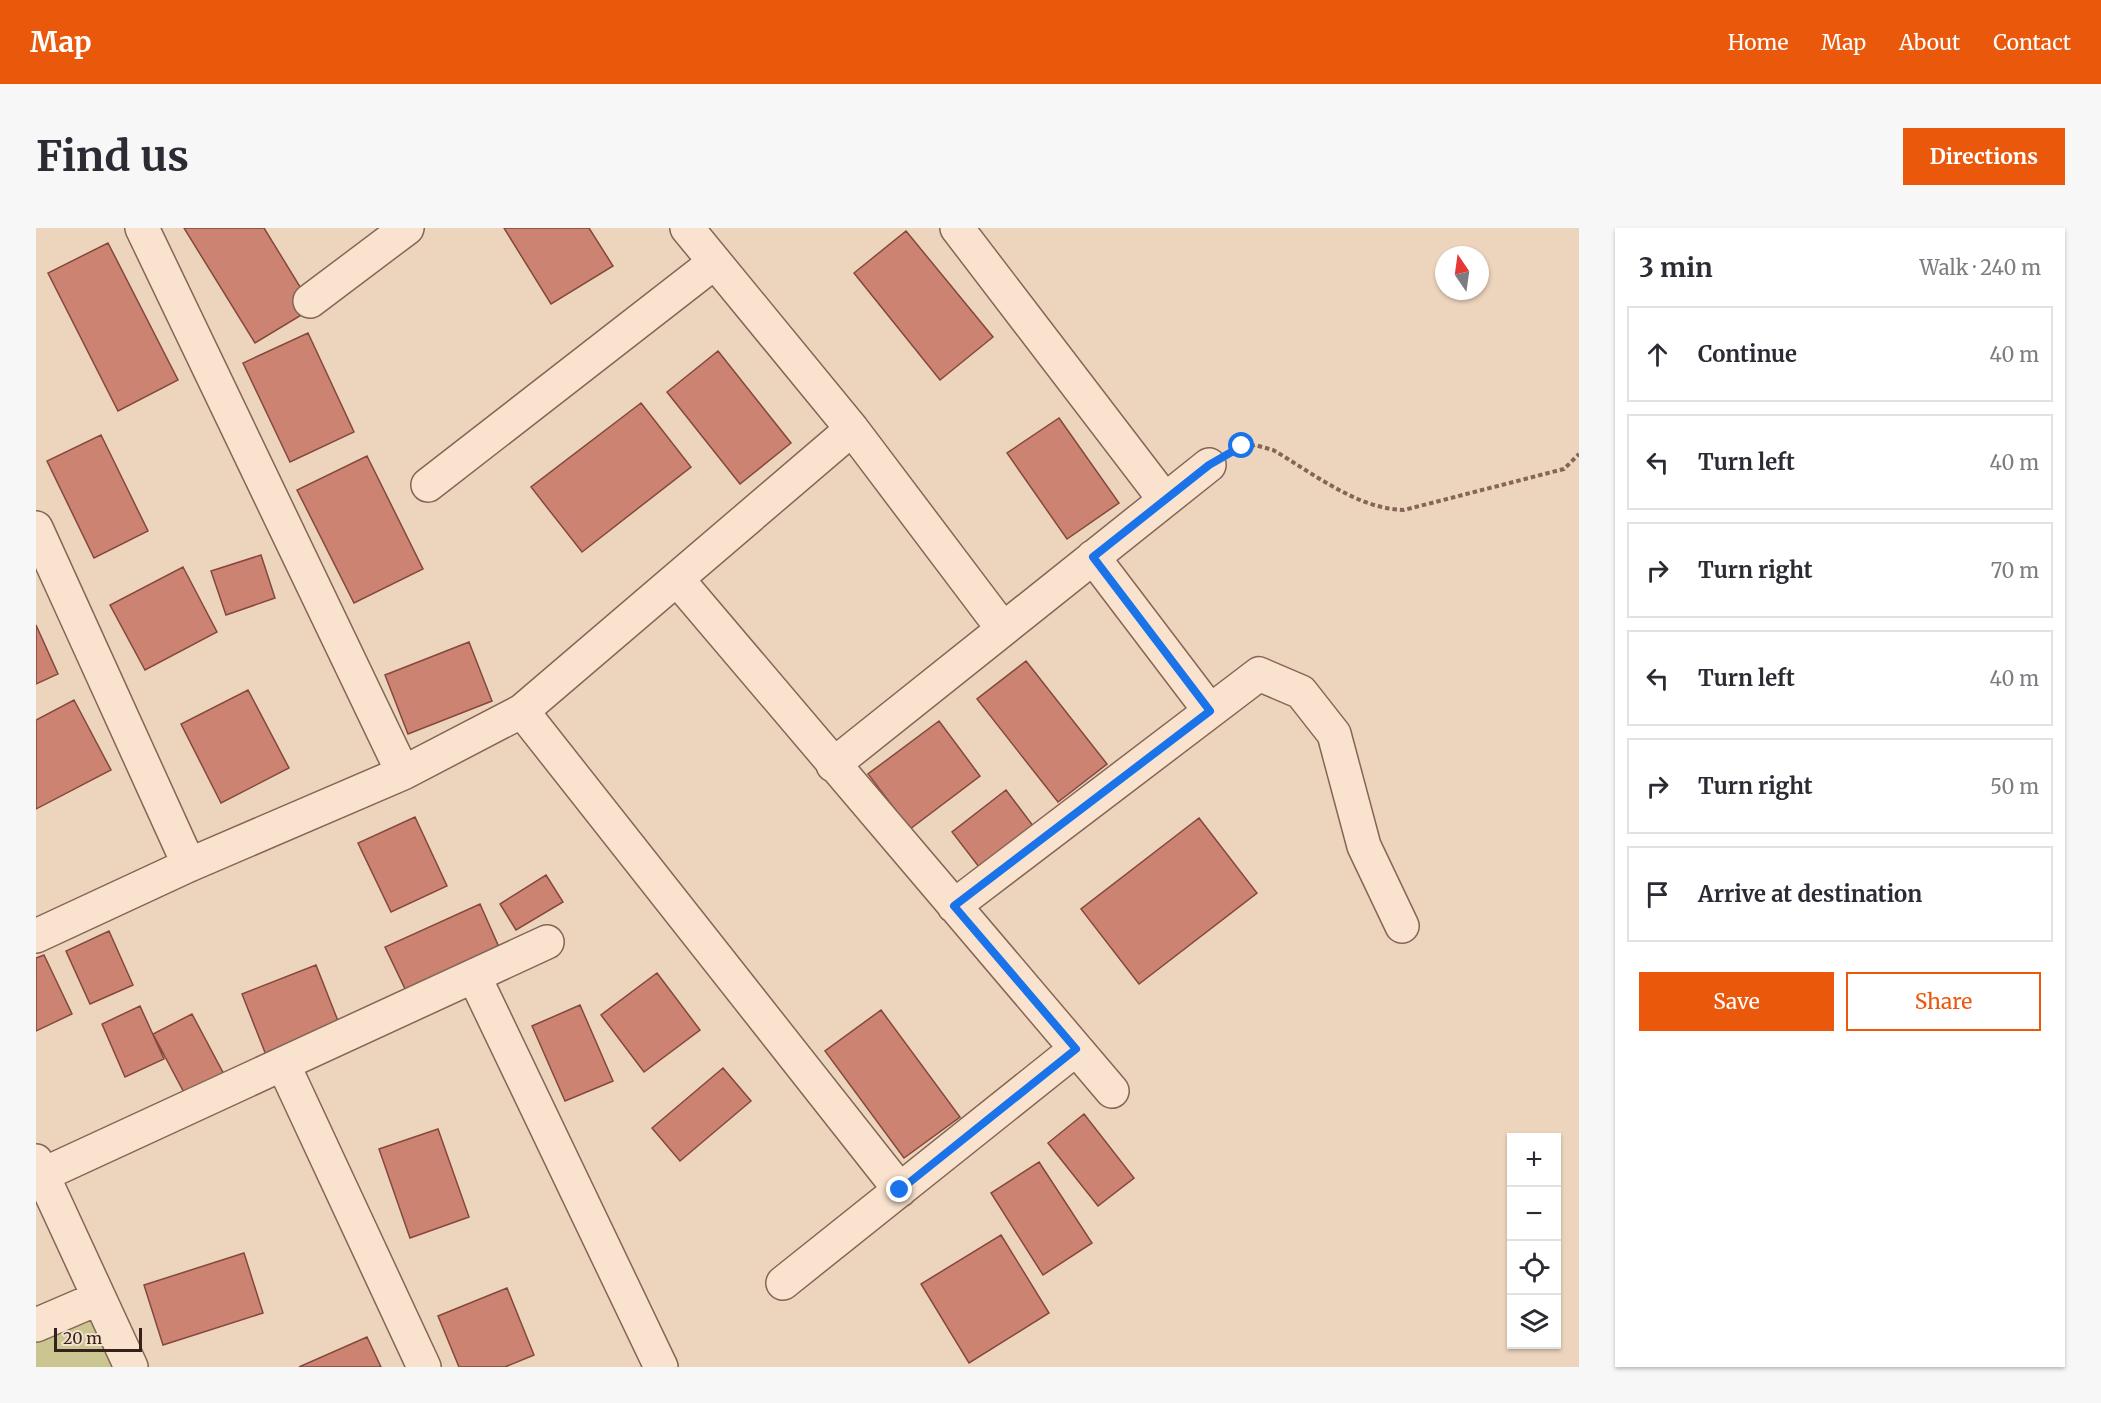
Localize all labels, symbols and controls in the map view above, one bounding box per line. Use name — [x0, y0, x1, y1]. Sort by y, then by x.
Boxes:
text: Map — [30, 24, 92, 60]
text: Home — [1728, 29, 1788, 56]
text: Map — [1821, 29, 1866, 56]
text: About — [1899, 29, 1960, 56]
text: Contact — [1993, 29, 2071, 56]
button: Directions — [1903, 128, 2065, 185]
text: Find us — [36, 130, 189, 182]
north arrow — [1435, 246, 1489, 300]
text: 3 min — [1639, 251, 1713, 284]
text: Walk · 240 m — [1920, 255, 2041, 280]
icon: ahead — [1641, 338, 1674, 371]
text: Continue — [1698, 340, 1797, 368]
text: 40 m — [1989, 342, 2039, 367]
route start — [1228, 432, 1254, 458]
icon: left — [1641, 446, 1674, 479]
text: Turn left — [1698, 448, 1795, 476]
text: 40 m — [1989, 450, 2039, 475]
icon: right — [1641, 554, 1674, 587]
text: Turn right — [1698, 556, 1812, 584]
text: 70 m — [1991, 558, 2039, 583]
icon: left — [1641, 662, 1674, 695]
text: Turn left — [1698, 664, 1795, 692]
text: 40 m — [1989, 666, 2039, 691]
icon: right — [1641, 770, 1674, 803]
text: Turn right — [1698, 772, 1812, 800]
text: 50 m — [1990, 774, 2039, 799]
icon: arrive — [1641, 878, 1674, 911]
text: Arrive at destination — [1698, 880, 1922, 908]
button: Save — [1639, 972, 1834, 1031]
button: Share — [1846, 972, 2041, 1031]
map controls — [1507, 1133, 1561, 1349]
button: + — [1507, 1133, 1561, 1187]
route end — [886, 1176, 912, 1202]
button: − — [1507, 1187, 1561, 1241]
button: locate — [1507, 1241, 1561, 1295]
button: layers — [1507, 1295, 1561, 1349]
scale bar — [54, 1325, 142, 1352]
text: 20 m — [63, 1328, 102, 1348]

